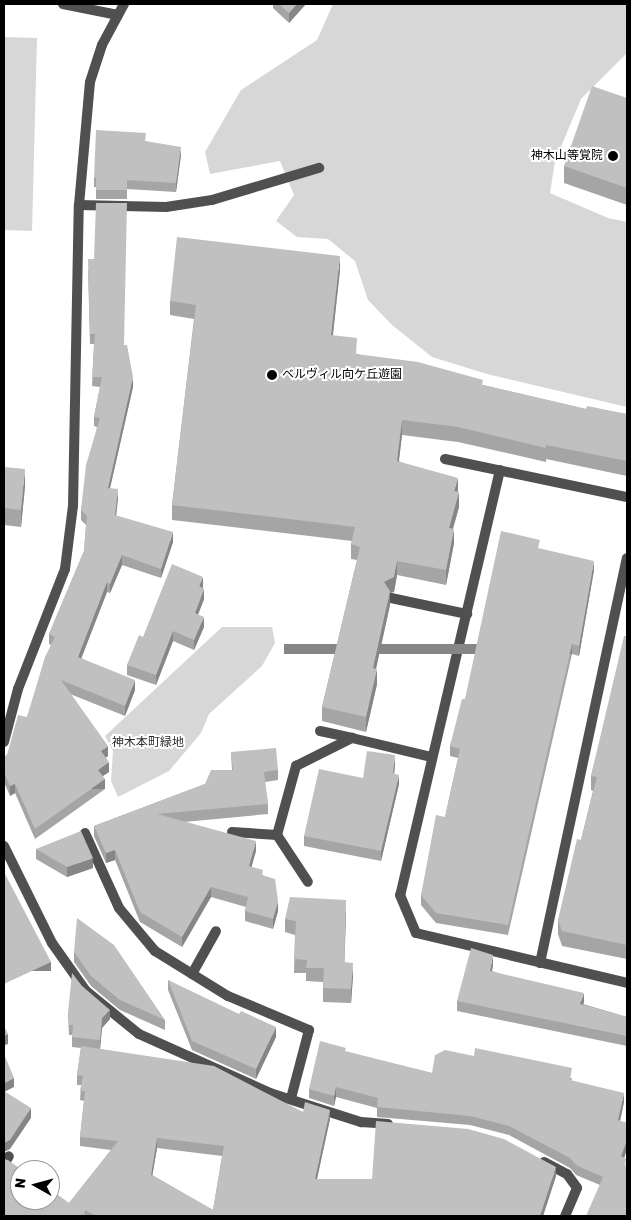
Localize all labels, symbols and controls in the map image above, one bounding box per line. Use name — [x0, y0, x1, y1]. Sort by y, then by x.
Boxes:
place label: 神木山等覚院 — [531, 149, 603, 163]
marker: 神木山等覚院 — [607, 150, 619, 162]
place label: ベルヴィル向ケ丘遊園 — [282, 368, 402, 382]
marker: ベルヴィル向ケ丘遊園 — [266, 369, 278, 381]
park label: 神木本町緑地 — [112, 736, 184, 750]
north arrow — [10, 1160, 60, 1210]
text: N — [12, 1177, 30, 1189]

